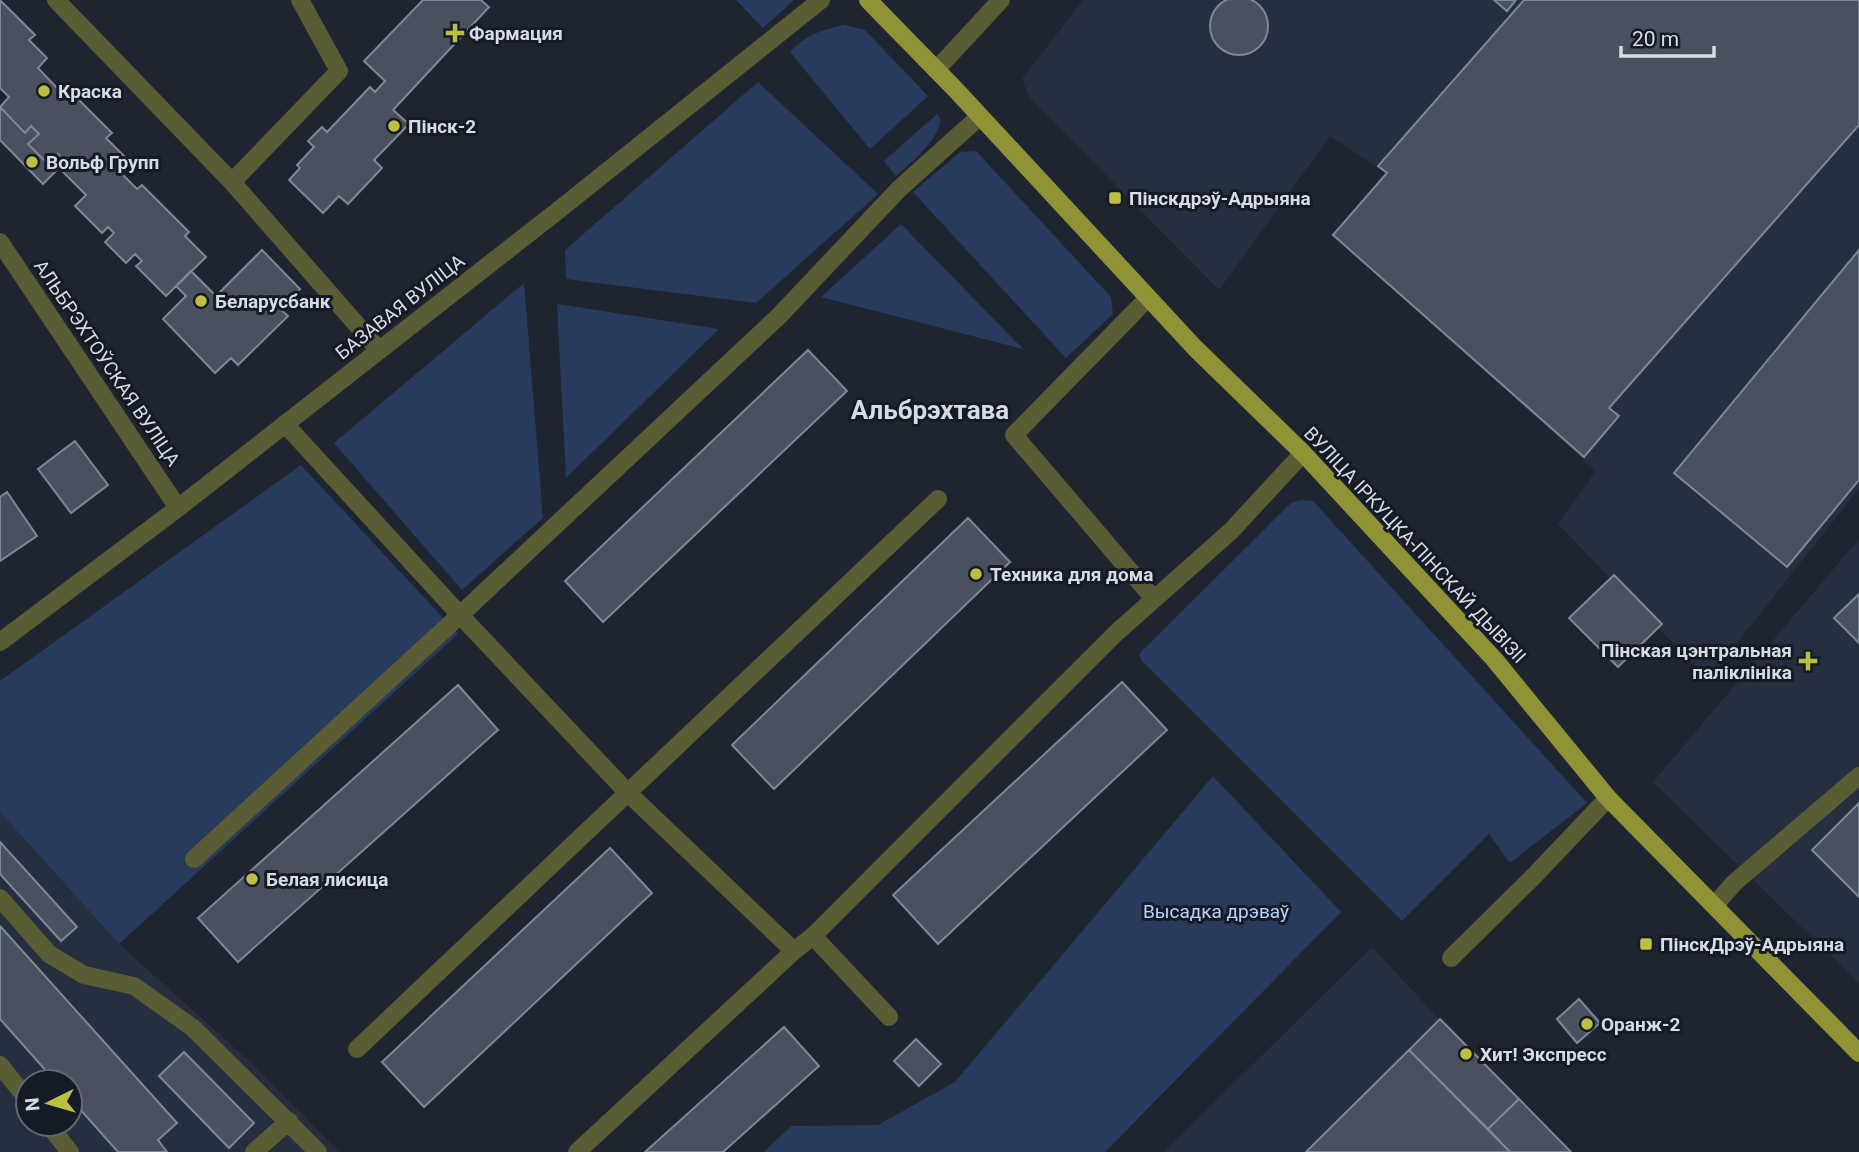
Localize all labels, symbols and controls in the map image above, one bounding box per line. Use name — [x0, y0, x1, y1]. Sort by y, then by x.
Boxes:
scale bar — [1621, 14, 1714, 58]
place label: Фармация — [469, 22, 563, 45]
marker: Фармация — [447, 25, 463, 41]
text: 20 m — [1632, 27, 1679, 51]
place label: Краска — [58, 80, 122, 103]
marker: Краска — [36, 83, 52, 99]
place label: Пінск-2 — [408, 115, 476, 138]
marker: Пінск-2 — [386, 118, 402, 134]
place label: Вольф Групп — [46, 151, 159, 174]
marker: Вольф Групп — [24, 154, 40, 170]
place label: Пінскдрэў-Адрыяна — [1129, 187, 1311, 210]
marker: Пінскдрэў-Адрыяна — [1107, 190, 1123, 206]
street label: БАЗАВАЯ ВУЛІЦА — [331, 249, 470, 364]
street label: АЛЬБРЭХТОЎСКАЯ ВУЛІЦА — [29, 255, 185, 471]
place label: Беларусбанк — [215, 290, 331, 313]
marker: Беларусбанк — [193, 293, 209, 309]
district label: Альбрэхтава — [851, 395, 1009, 425]
street label: ВУЛІЦА ІРКУЦКА-ПІНСКАЙ ДЫВІЗІІ — [1299, 422, 1531, 668]
place label: Техника для дома — [990, 563, 1153, 586]
marker: Техника для дома — [968, 566, 984, 582]
place label: Пінская цэнтральная паліклініка — [1601, 639, 1792, 684]
marker: Пінская цэнтральная паліклініка — [1798, 651, 1818, 671]
place label: Белая лисица — [266, 868, 388, 891]
marker: Белая лисица — [244, 871, 260, 887]
park label: Высадка дрэваў — [1143, 900, 1289, 923]
place label: ПінскДрэў-Адрыяна — [1660, 933, 1844, 956]
marker: ПінскДрэў-Адрыяна — [1638, 936, 1654, 952]
place label: Оранж-2 — [1601, 1013, 1680, 1036]
marker: Оранж-2 — [1579, 1016, 1595, 1032]
place label: Хит! Экспресс — [1480, 1043, 1607, 1066]
marker: Хит! Экспресс — [1458, 1046, 1474, 1062]
north arrow — [14, 1068, 84, 1138]
text: N — [21, 1097, 45, 1112]

